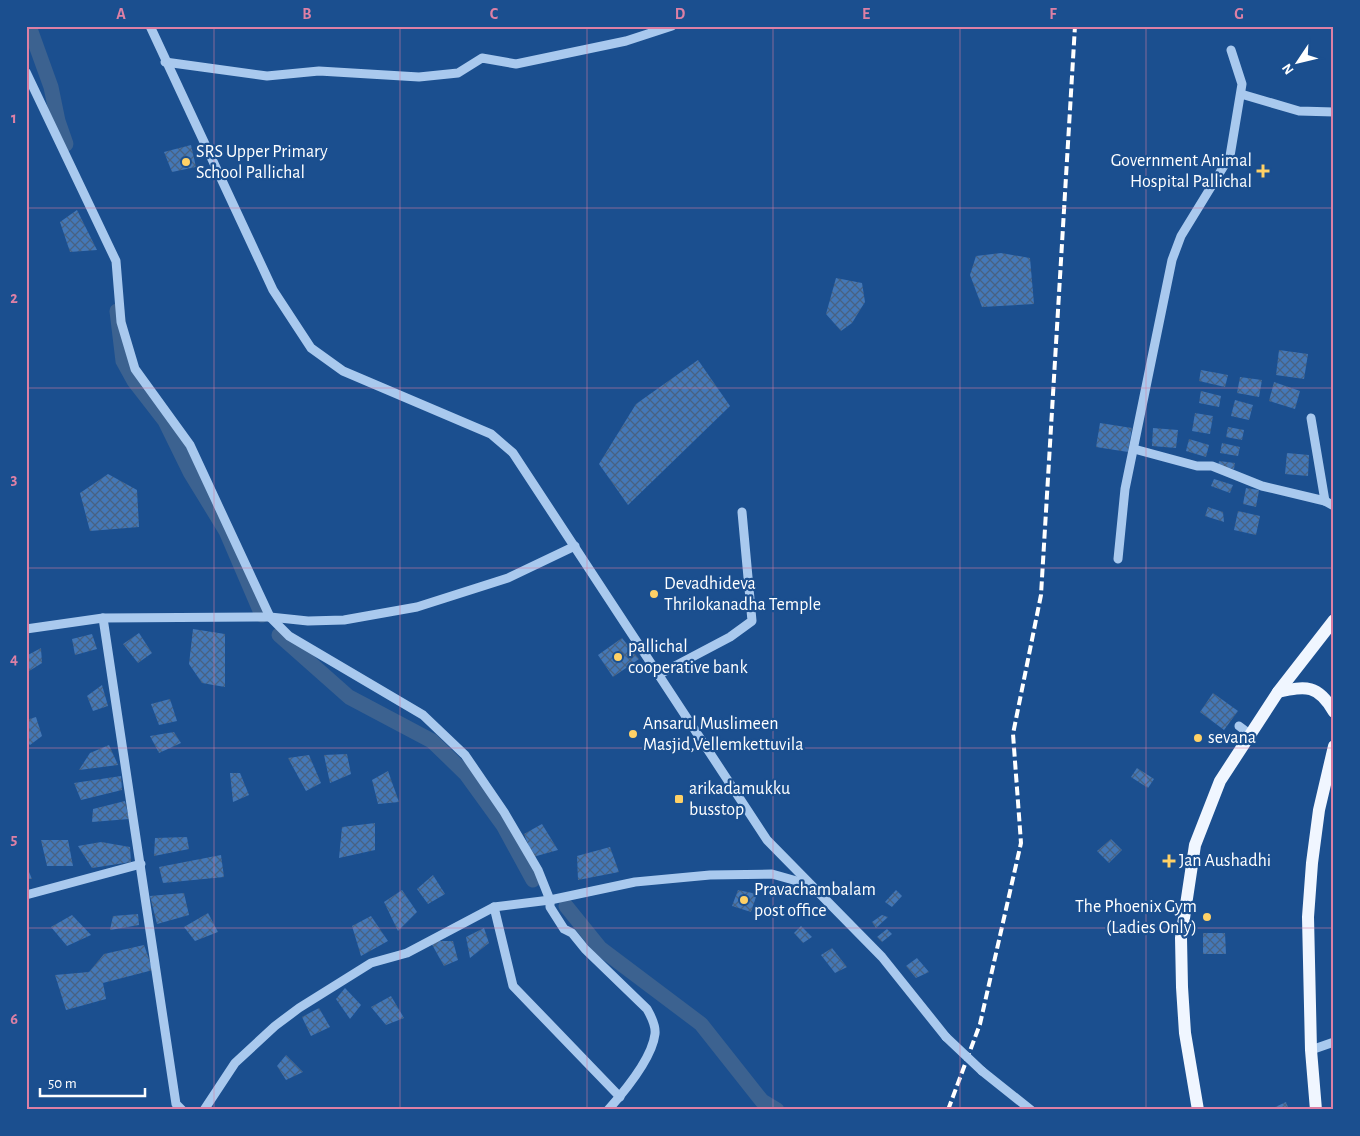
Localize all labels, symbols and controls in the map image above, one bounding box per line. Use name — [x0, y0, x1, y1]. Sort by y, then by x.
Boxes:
text: A — [116, 6, 126, 22]
text: B — [302, 6, 312, 22]
text: C — [490, 6, 499, 22]
text: D — [675, 6, 686, 22]
text: E — [862, 6, 870, 22]
text: F — [1049, 6, 1057, 22]
text: G — [1234, 6, 1244, 22]
north arrow — [1272, 38, 1322, 88]
text: N — [1280, 61, 1297, 77]
text: 1 — [11, 110, 17, 126]
place label: SRS Upper Primary School Pallichal — [196, 143, 328, 182]
place label: Government Animal Hospital Pallichal — [1111, 152, 1252, 191]
marker: SRS Upper Primary School Pallichal — [180, 156, 192, 168]
marker: Government Animal Hospital Pallichal — [1256, 164, 1270, 178]
text: 2 — [10, 290, 18, 306]
text: 3 — [11, 471, 18, 487]
place label: Devadhideva Thrilokanadha Temple — [664, 575, 821, 614]
marker: Devadhideva Thrilokanadha Temple — [648, 588, 660, 600]
place label: pallichal cooperative bank — [628, 638, 748, 677]
text: 4 — [10, 651, 18, 667]
marker: pallichal cooperative bank — [612, 651, 624, 663]
place label: Ansarul Muslimeen Masjid,Vellemkettuvila — [643, 715, 804, 754]
marker: Ansarul Muslimeen Masjid,Vellemkettuvila — [627, 728, 639, 740]
place label: sevana — [1208, 729, 1256, 747]
marker: sevana — [1192, 732, 1204, 744]
place label: arikadamukku busstop — [689, 780, 790, 819]
marker: arikadamukku busstop — [673, 793, 685, 805]
text: 5 — [11, 831, 18, 847]
place label: Jan Aushadhi — [1179, 852, 1271, 870]
marker: Jan Aushadhi — [1163, 855, 1175, 867]
place label: Pravachambalam post office — [754, 881, 876, 920]
marker: Pravachambalam post office — [738, 894, 750, 906]
place label: The Phoenix Gym (Ladies Only) — [1075, 898, 1197, 937]
marker: The Phoenix Gym (Ladies Only) — [1201, 911, 1213, 923]
text: 6 — [10, 1011, 18, 1027]
scale bar — [40, 1066, 145, 1098]
text: 50 m — [48, 1076, 77, 1091]

